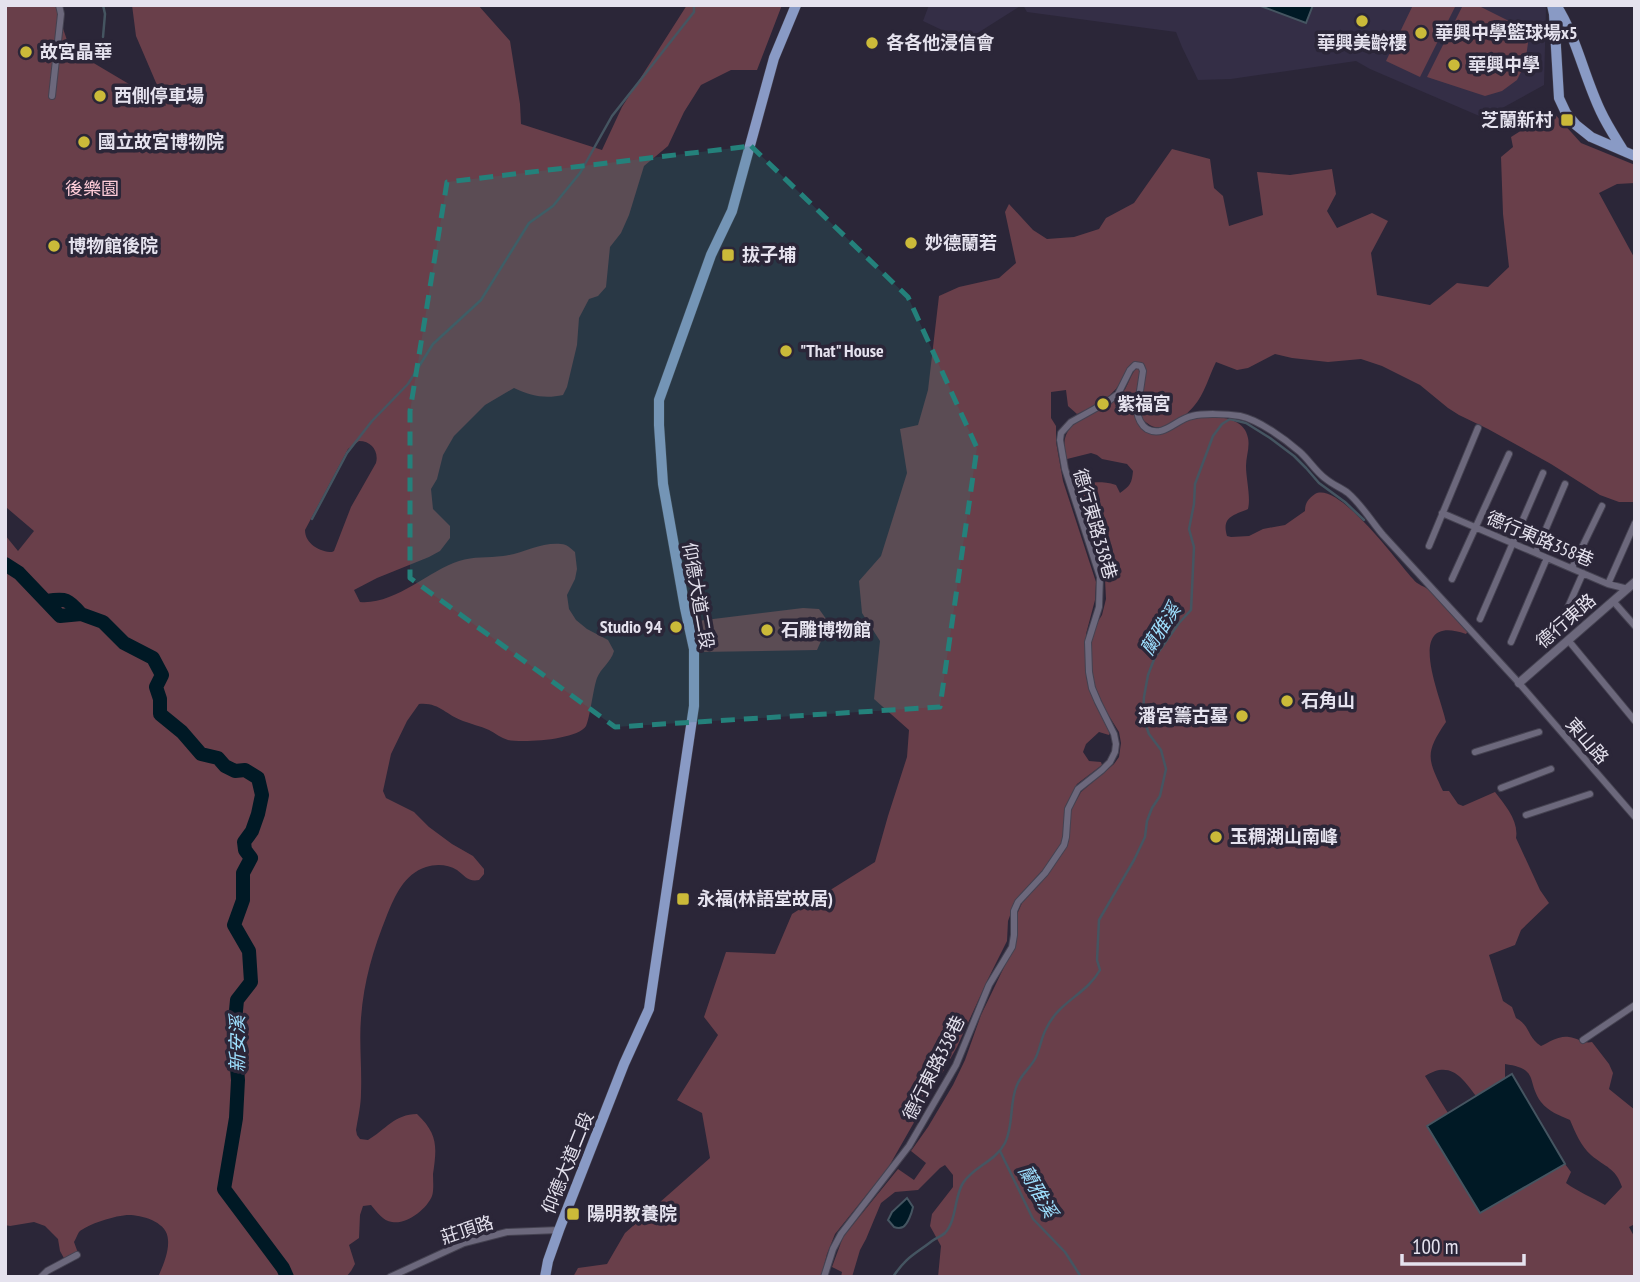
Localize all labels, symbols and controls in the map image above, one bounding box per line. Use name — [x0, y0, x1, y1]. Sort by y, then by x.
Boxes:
marker: 華興美齡樓 — [1354, 13, 1370, 29]
place label: 華興中學籃球場x5 — [1435, 21, 1578, 44]
marker: 華興中學籃球場x5 — [1413, 25, 1429, 41]
place label: 各各他浸信會 — [886, 31, 995, 54]
place label: 華興美齡樓 — [1317, 31, 1407, 54]
marker: 各各他浸信會 — [864, 35, 880, 51]
place label: 故宮晶華 — [40, 40, 112, 63]
marker: 故宮晶華 — [18, 44, 34, 60]
place label: 華興中學 — [1468, 53, 1540, 76]
marker: 華興中學 — [1446, 57, 1462, 73]
place label: 西側停車場 — [114, 84, 204, 107]
marker: 西側停車場 — [92, 88, 108, 104]
place label: 芝蘭新村 — [1481, 108, 1553, 131]
marker: 芝蘭新村 — [1559, 112, 1575, 128]
place label: 國立故宮博物院 — [98, 130, 224, 153]
marker: 國立故宮博物院 — [76, 134, 92, 150]
park label: 後樂園 — [65, 177, 119, 200]
place label: 妙德蘭若 — [925, 231, 997, 254]
place label: 博物館後院 — [68, 234, 158, 257]
marker: 妙德蘭若 — [903, 235, 919, 251]
marker: 博物館後院 — [46, 238, 62, 254]
place label: 拔子埔 — [742, 243, 796, 266]
marker: 拔子埔 — [720, 247, 736, 263]
place label: "That" House — [800, 339, 884, 362]
marker: "That" House — [778, 343, 794, 359]
place label: 紫福宮 — [1117, 392, 1171, 415]
marker: 紫福宮 — [1095, 396, 1111, 412]
street label: 德行東路338巷 — [1069, 466, 1122, 582]
street label: 德行東路358巷 — [1483, 506, 1597, 571]
street label: 仰德大道二段 — [678, 541, 719, 651]
street label: 德行東路 — [1531, 588, 1600, 653]
water label: 蘭雅溪 — [1135, 596, 1187, 660]
place label: Studio 94 — [600, 615, 662, 638]
place label: 石雕博物館 — [781, 618, 871, 641]
marker: Studio 94 — [668, 619, 684, 635]
marker: 石雕博物館 — [759, 622, 775, 638]
place label: 石角山 — [1301, 689, 1355, 712]
marker: 石角山 — [1279, 693, 1295, 709]
place label: 潘宮籌古墓 — [1138, 704, 1228, 727]
marker: 潘宮籌古墓 — [1234, 708, 1250, 724]
street label: 東山路 — [1561, 713, 1614, 769]
place label: 玉稠湖山南峰 — [1230, 825, 1338, 848]
marker: 玉稠湖山南峰 — [1208, 829, 1224, 845]
place label: 永福(林語堂故居) — [697, 887, 833, 910]
marker: 永福(林語堂故居) — [675, 891, 691, 907]
street label: 德行東路338巷 — [897, 1012, 970, 1124]
water label: 新安溪 — [225, 1013, 249, 1073]
street label: 仰德大道二段 — [537, 1108, 598, 1217]
water label: 蘭雅溪 — [1013, 1160, 1064, 1224]
place label: 陽明教養院 — [587, 1202, 677, 1225]
marker: 陽明教養院 — [565, 1206, 581, 1222]
street label: 莊頂路 — [438, 1210, 496, 1249]
scale bar — [1402, 1222, 1524, 1266]
text: 100 m — [1412, 1233, 1458, 1260]

